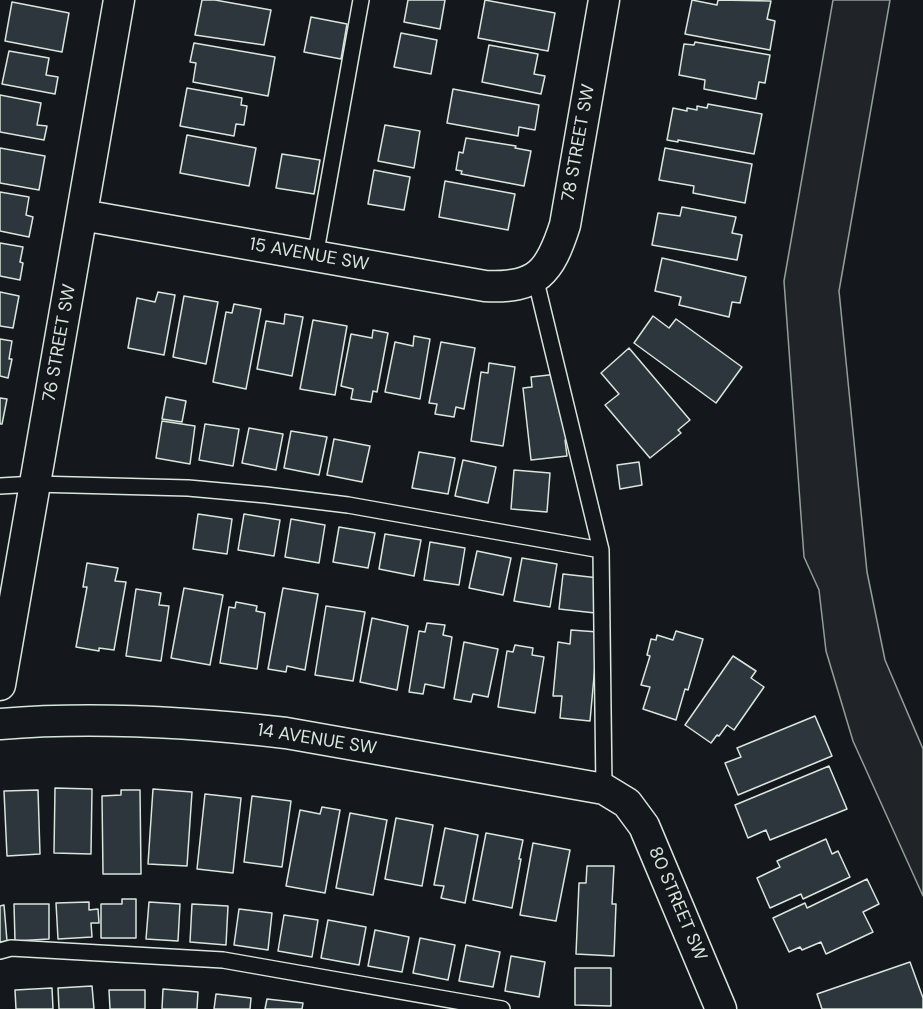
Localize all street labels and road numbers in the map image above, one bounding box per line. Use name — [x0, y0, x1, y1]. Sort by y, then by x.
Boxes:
street label: 78 STREET SW — [558, 83, 600, 203]
street label: 15 AVENUE SW — [248, 234, 370, 276]
street label: 76 STREET SW — [39, 283, 81, 403]
street label: 14 AVENUE SW — [256, 720, 378, 760]
street label: 80 STREET SW — [643, 844, 711, 964]

